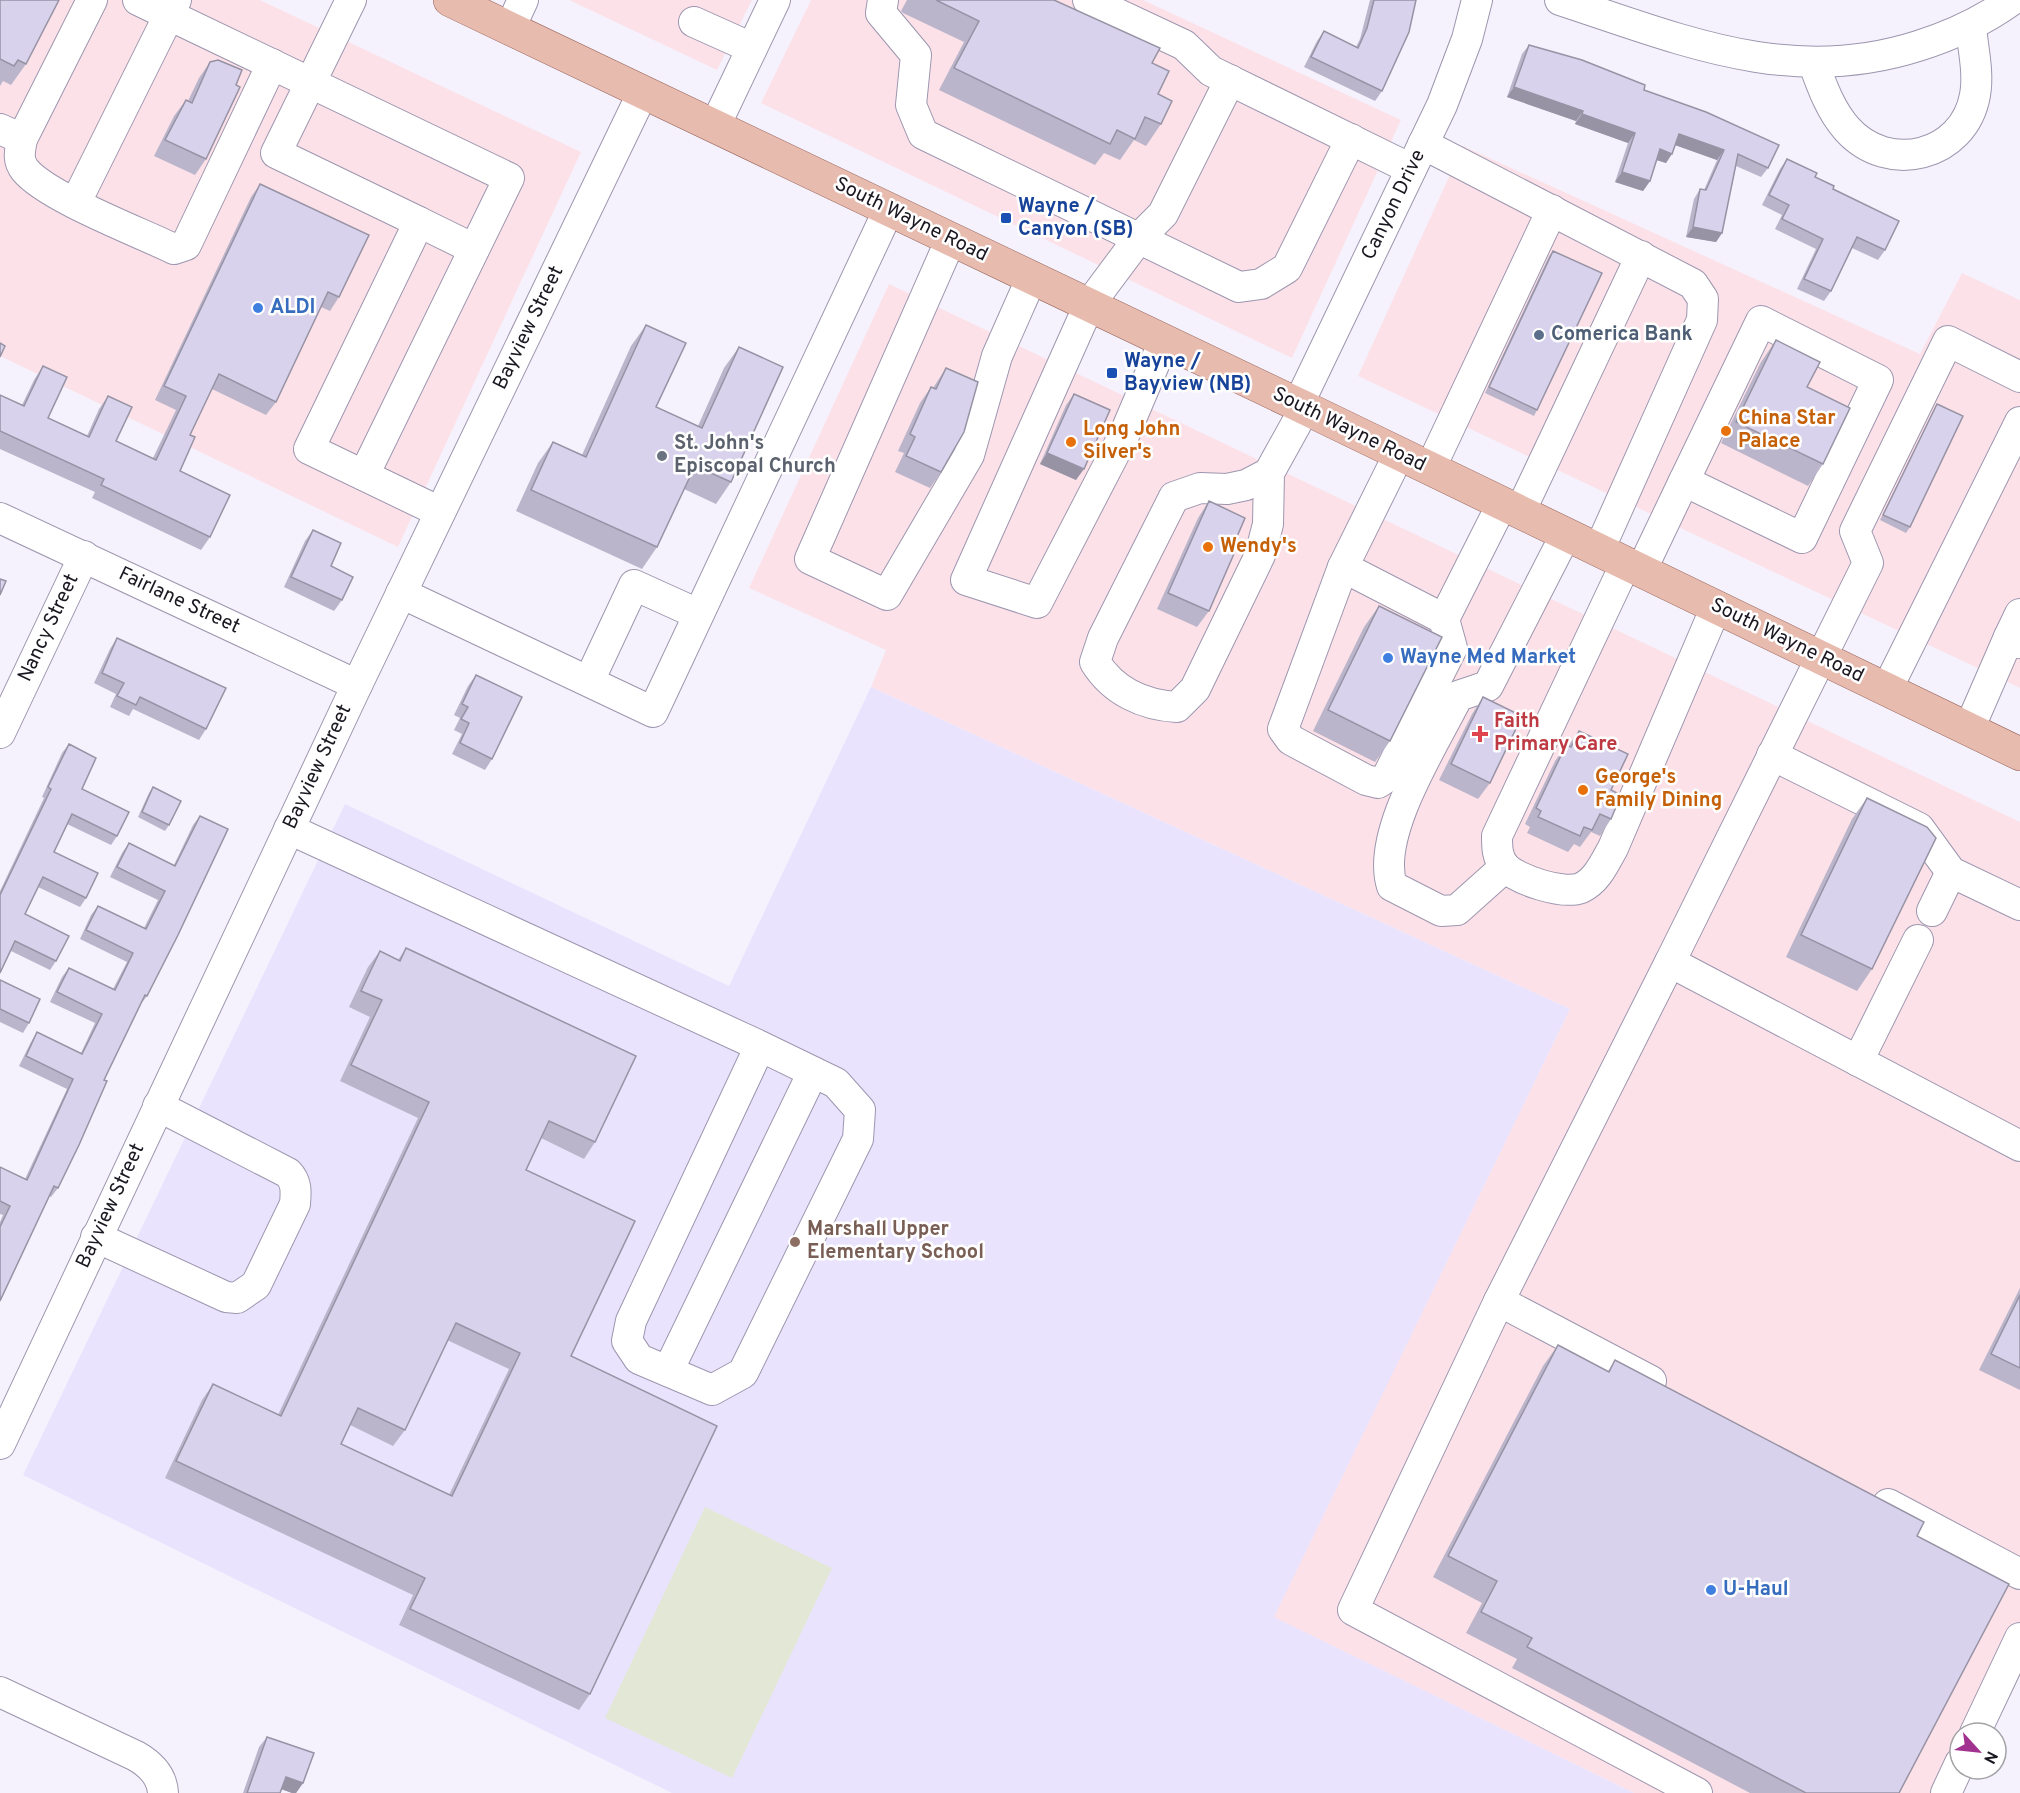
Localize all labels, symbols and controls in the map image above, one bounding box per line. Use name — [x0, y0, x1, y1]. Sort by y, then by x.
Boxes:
street label: Canyon Drive — [1356, 145, 1432, 265]
street label: South Wayne Road — [830, 172, 992, 268]
place label: Wayne / Canyon (SB) — [1018, 194, 1133, 243]
marker: Wayne / Canyon (SB) — [999, 211, 1013, 225]
street label: Bayview Street — [488, 262, 570, 394]
place label: ALDI — [270, 295, 316, 321]
marker: ALDI — [251, 301, 265, 315]
place label: Comerica Bank — [1551, 322, 1693, 348]
marker: Comerica Bank — [1532, 328, 1546, 342]
place label: Wayne / Bayview (NB) — [1124, 349, 1251, 398]
marker: Wayne / Bayview (NB) — [1105, 366, 1119, 380]
street label: South Wayne Road — [1268, 382, 1430, 478]
place label: China Star Palace — [1738, 406, 1836, 455]
place label: Long John Silver's — [1083, 417, 1180, 466]
marker: China Star Palace — [1719, 424, 1733, 438]
place label: St. John's Episcopal Church — [674, 431, 836, 480]
marker: Long John Silver's — [1064, 435, 1078, 449]
marker: St. John's Episcopal Church — [655, 449, 669, 463]
place label: Wendy's — [1220, 534, 1297, 560]
marker: Wendy's — [1201, 540, 1215, 554]
street label: Fairlane Street — [114, 562, 244, 640]
street label: Nancy Street — [13, 570, 85, 686]
street label: South Wayne Road — [1706, 593, 1868, 689]
place label: Wayne Med Market — [1400, 645, 1576, 671]
marker: Wayne Med Market — [1381, 651, 1395, 665]
street label: Bayview Street — [278, 700, 358, 834]
place label: Faith Primary Care — [1494, 709, 1617, 758]
marker: Faith Primary Care — [1471, 725, 1489, 743]
place label: George's Family Dining — [1595, 765, 1722, 814]
marker: George's Family Dining — [1576, 783, 1590, 797]
street label: Bayview Street — [71, 1139, 151, 1273]
place label: Marshall Upper Elementary School — [807, 1217, 984, 1266]
marker: Marshall Upper Elementary School — [788, 1235, 802, 1249]
place label: U-Haul — [1723, 1577, 1789, 1603]
marker: U-Haul — [1704, 1583, 1718, 1597]
north arrow — [1948, 1721, 2008, 1781]
text: N — [1978, 1747, 2001, 1767]

